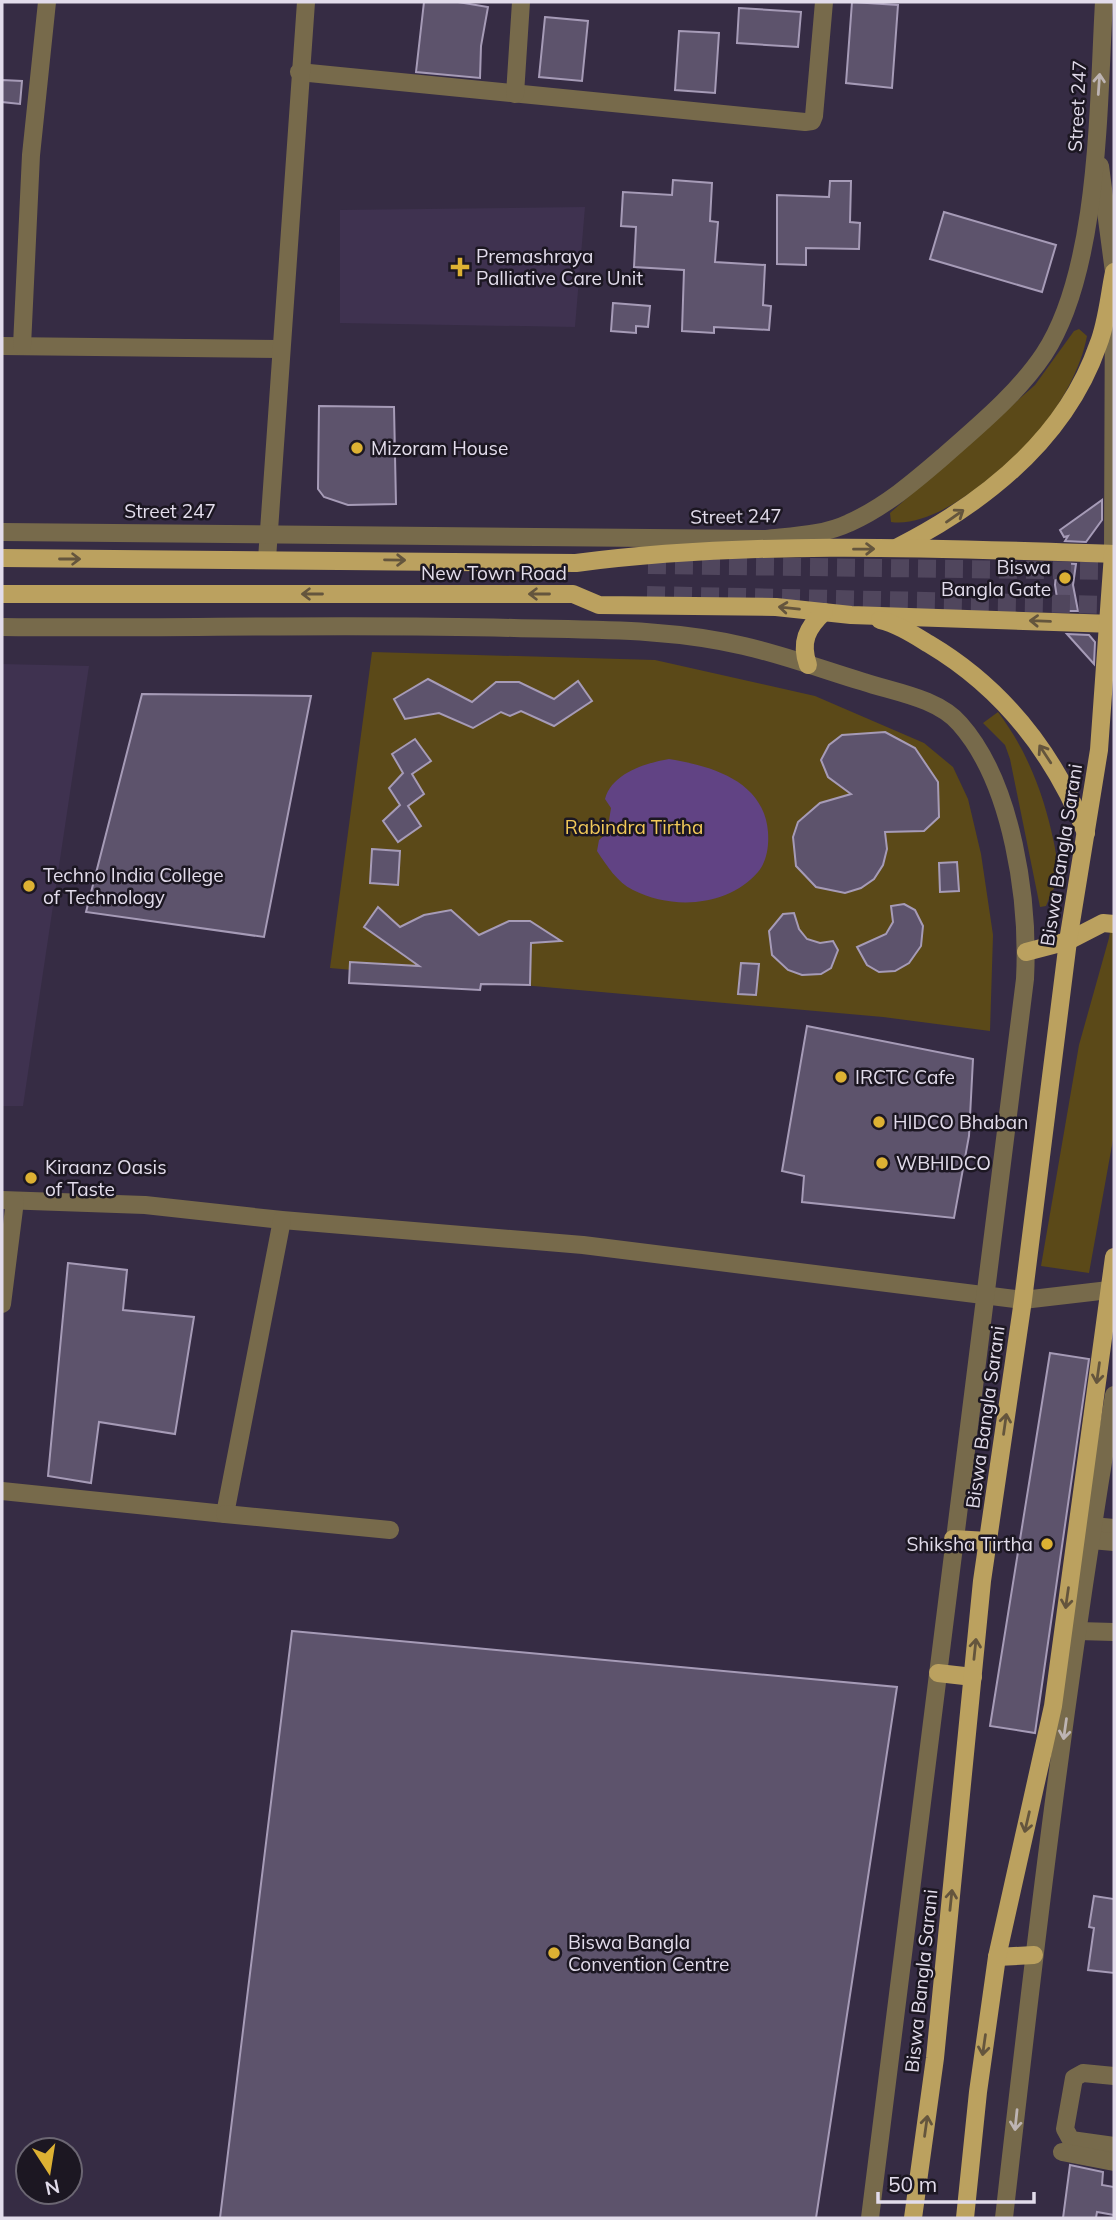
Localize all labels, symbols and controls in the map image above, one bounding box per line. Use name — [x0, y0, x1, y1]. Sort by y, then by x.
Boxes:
street label: Street 247 — [1063, 60, 1091, 152]
one-way arrow — [1093, 73, 1106, 96]
place label: Premashraya Palliative Care Unit — [476, 244, 643, 290]
marker: Premashraya Palliative Care Unit — [450, 257, 470, 277]
place label: Mizoram House — [371, 436, 508, 460]
marker: Mizoram House — [349, 440, 365, 456]
street label: Street 247 — [124, 499, 216, 523]
street label: Street 247 — [690, 503, 782, 529]
one-way arrow — [945, 509, 964, 523]
one-way arrow — [853, 542, 876, 556]
one-way arrow — [58, 552, 81, 566]
one-way arrow — [384, 554, 407, 567]
place label: Biswa Bangla Gate — [941, 555, 1051, 601]
street label: New Town Road — [421, 561, 567, 585]
marker: Biswa Bangla Gate — [1057, 570, 1073, 586]
one-way arrow — [301, 587, 324, 601]
one-way arrow — [528, 587, 551, 601]
one-way arrow — [778, 602, 801, 615]
one-way arrow — [1029, 615, 1052, 628]
one-way arrow — [1038, 745, 1052, 764]
street label: Biswa Bangla Sarani — [1035, 762, 1087, 948]
park label: Rabindra Tirtha — [565, 815, 703, 839]
place label: Techno India College of Technology — [43, 863, 224, 909]
marker: Techno India College of Technology — [21, 878, 37, 894]
place label: IRCTC Cafe — [855, 1065, 955, 1089]
marker: IRCTC Cafe — [833, 1069, 849, 1085]
place label: HIDCO Bhaban — [893, 1110, 1028, 1134]
marker: HIDCO Bhaban — [871, 1114, 887, 1130]
place label: WBHIDCO — [896, 1151, 991, 1175]
place label: Kiraanz Oasis of Taste — [45, 1155, 167, 1201]
marker: WBHIDCO — [874, 1155, 890, 1171]
marker: Kiraanz Oasis of Taste — [23, 1170, 39, 1186]
street label: Biswa Bangla Sarani — [960, 1324, 1010, 1510]
one-way arrow — [1091, 1361, 1104, 1384]
one-way arrow — [999, 1413, 1012, 1436]
place label: Shiksha Tirtha — [906, 1532, 1033, 1556]
marker: Shiksha Tirtha — [1039, 1536, 1055, 1552]
one-way arrow — [1060, 1586, 1073, 1609]
one-way arrow — [969, 1639, 982, 1661]
one-way arrow — [1058, 1717, 1071, 1740]
one-way arrow — [1020, 1810, 1033, 1833]
street label: Biswa Bangla Sarani — [899, 1888, 943, 2074]
one-way arrow — [944, 1889, 957, 1912]
place label: Biswa Bangla Convention Centre — [568, 1930, 729, 1976]
marker: Biswa Bangla Convention Centre — [546, 1945, 562, 1961]
one-way arrow — [977, 2033, 990, 2056]
one-way arrow — [1009, 2108, 1022, 2131]
one-way arrow — [920, 2115, 933, 2138]
north arrow — [14, 2136, 84, 2206]
scale bar — [878, 2160, 1034, 2204]
text: 50 m — [888, 2171, 937, 2197]
text: N — [43, 2174, 62, 2201]

